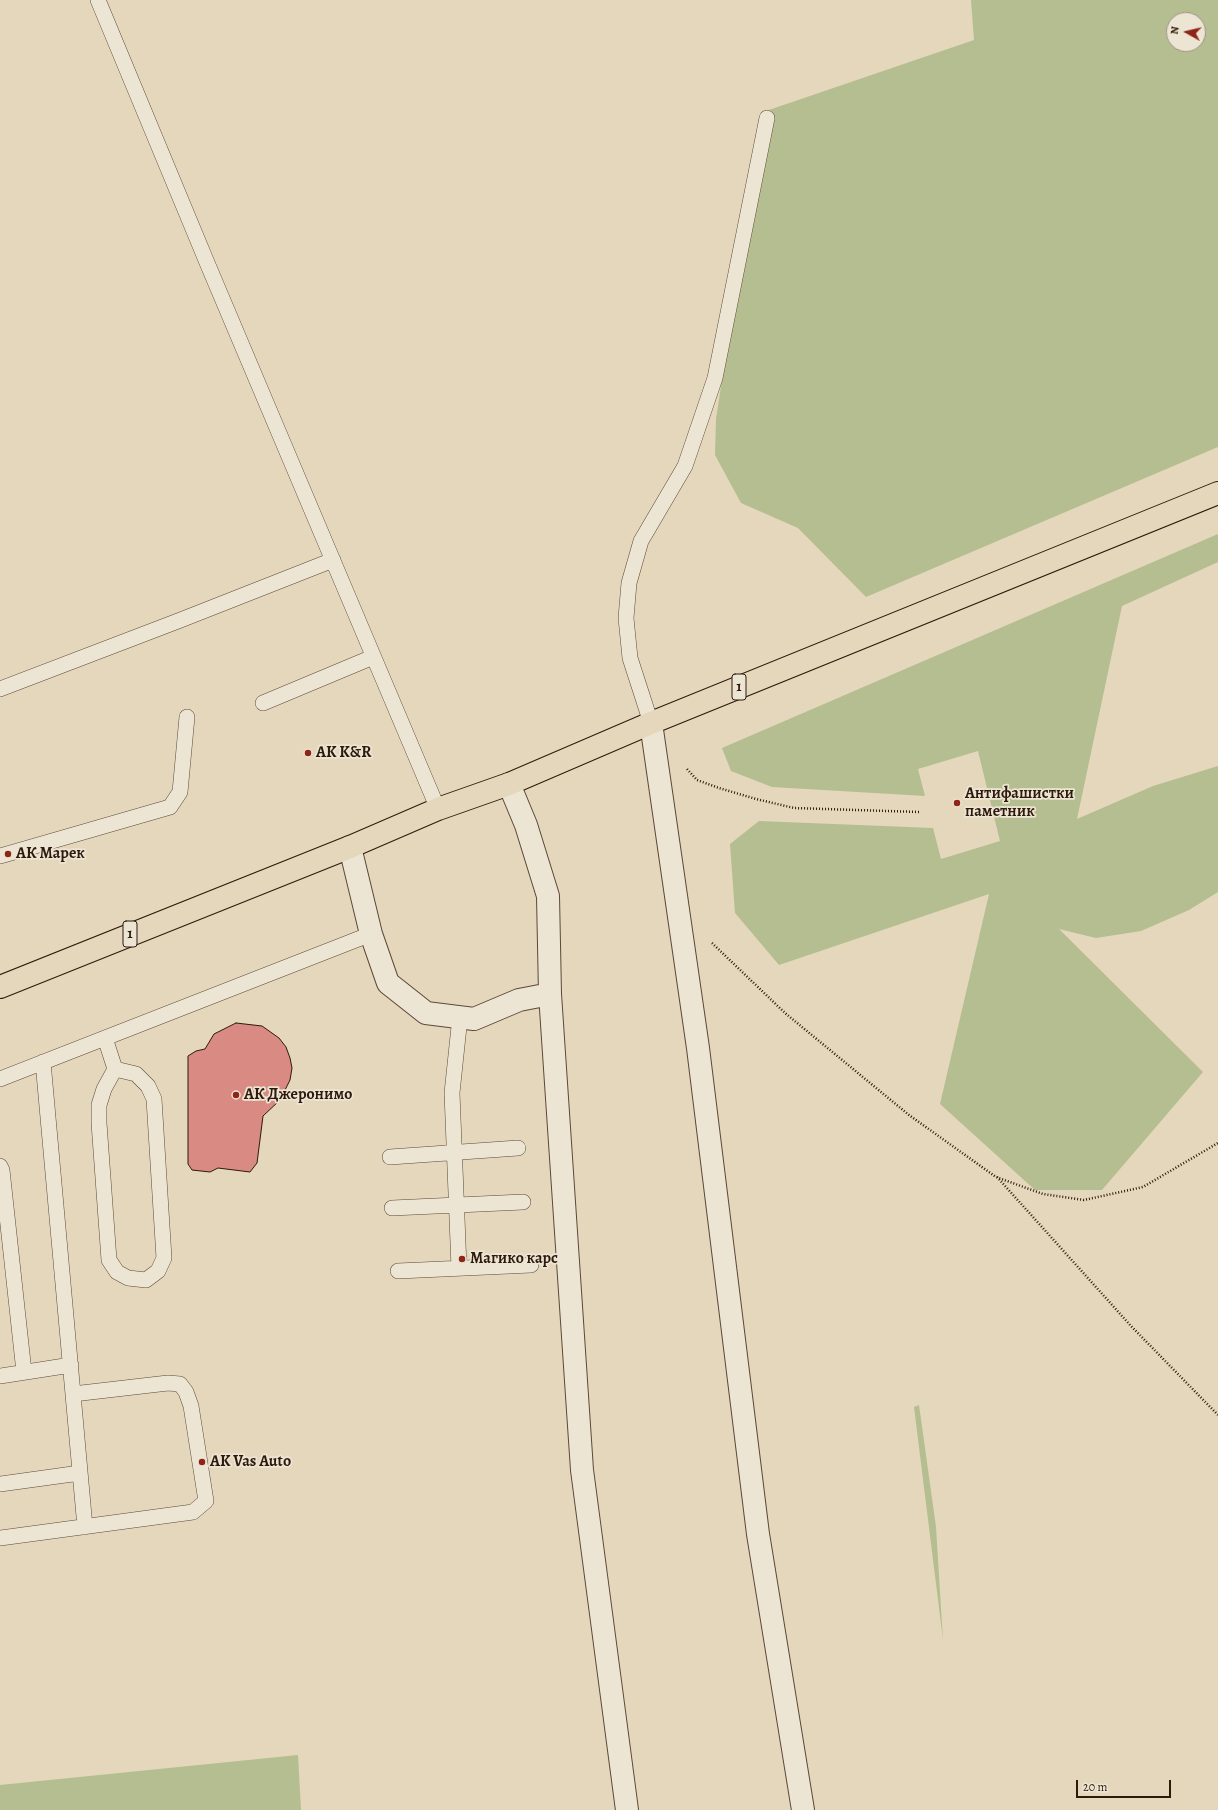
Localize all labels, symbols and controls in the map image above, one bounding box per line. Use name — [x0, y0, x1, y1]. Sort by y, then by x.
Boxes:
north arrow — [1166, 12, 1206, 52]
text: N — [1167, 25, 1183, 35]
road number: 1 — [732, 674, 746, 700]
place label: AK K&R — [316, 743, 372, 763]
marker: AK K&R — [303, 748, 313, 758]
place label: Антифашистки паметник — [965, 784, 1074, 822]
marker: Антифашистки паметник — [952, 798, 962, 808]
place label: АК Марек — [16, 844, 85, 864]
marker: АК Марек — [3, 849, 13, 859]
road number: 1 — [123, 921, 137, 947]
place label: АК Джеронимо — [244, 1085, 352, 1105]
marker: АК Джеронимо — [231, 1090, 241, 1100]
place label: Магико карс — [470, 1249, 558, 1269]
marker: Магико карс — [457, 1254, 467, 1264]
place label: AK Vas Auto — [210, 1452, 291, 1472]
marker: AK Vas Auto — [197, 1457, 207, 1467]
scale bar — [1078, 1772, 1173, 1798]
text: 20 m — [1083, 1779, 1107, 1795]

